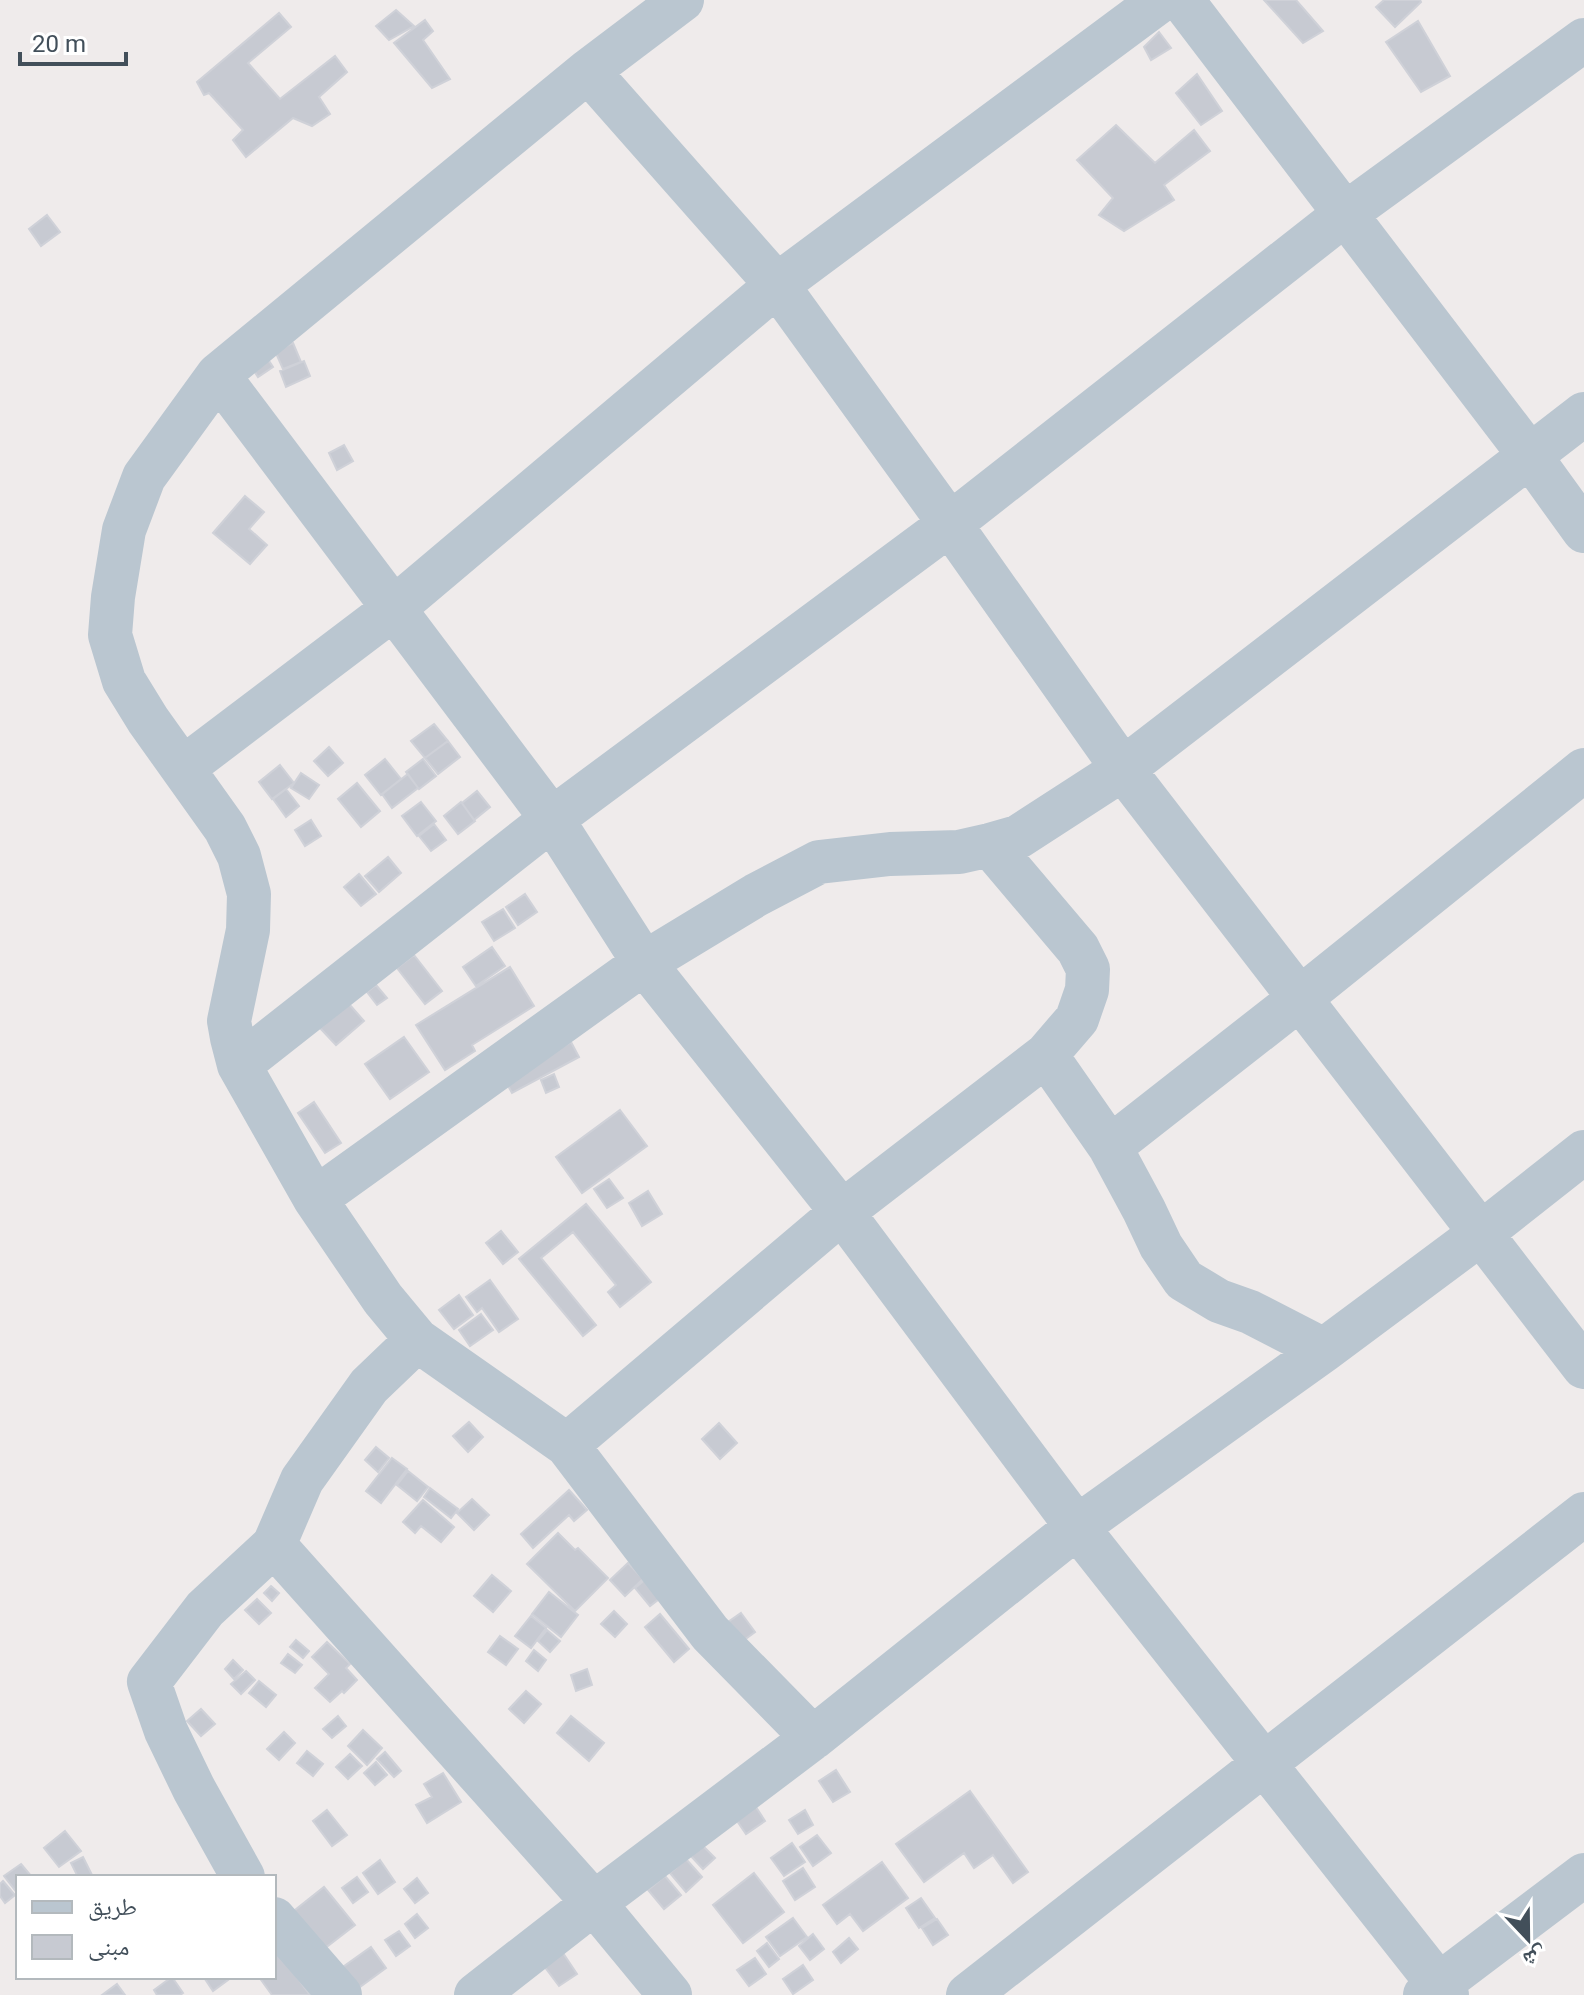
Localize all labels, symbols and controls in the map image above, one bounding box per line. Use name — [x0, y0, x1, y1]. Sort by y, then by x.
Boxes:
scale bar — [20, 16, 126, 66]
text: 20 m — [32, 30, 86, 58]
legend — [16, 1875, 276, 1979]
text: طريق — [88, 1893, 137, 1921]
north arrow — [1488, 1899, 1568, 1979]
text: مبنى — [88, 1933, 129, 1961]
text: ش — [1519, 1940, 1551, 1973]

